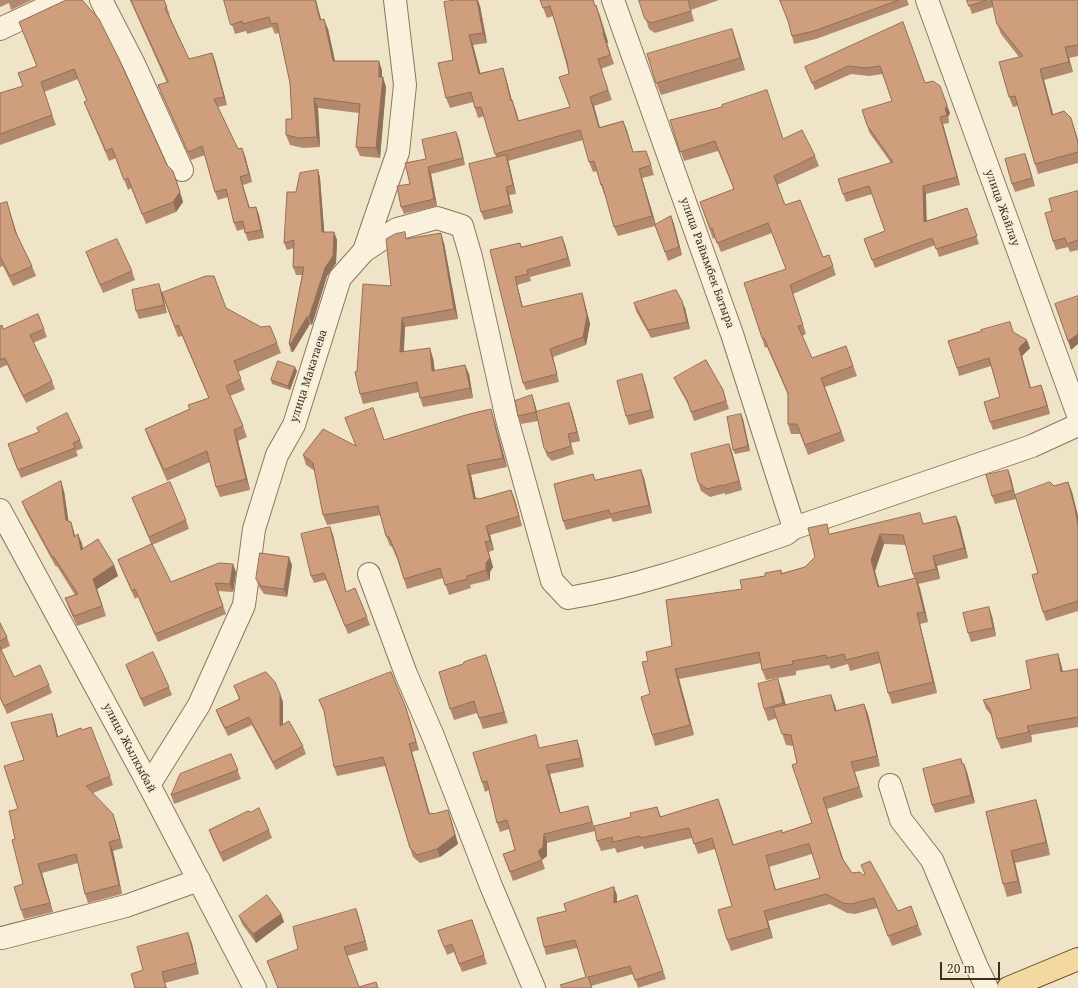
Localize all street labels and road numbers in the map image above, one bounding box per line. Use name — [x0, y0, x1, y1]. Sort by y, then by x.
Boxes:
street label: улица Жайлау — [982, 168, 1022, 248]
street label: улица Райымбек Батыра — [677, 196, 737, 330]
street label: улица Макатаева — [288, 328, 330, 424]
street label: улица Жылкыбай — [100, 701, 158, 795]

